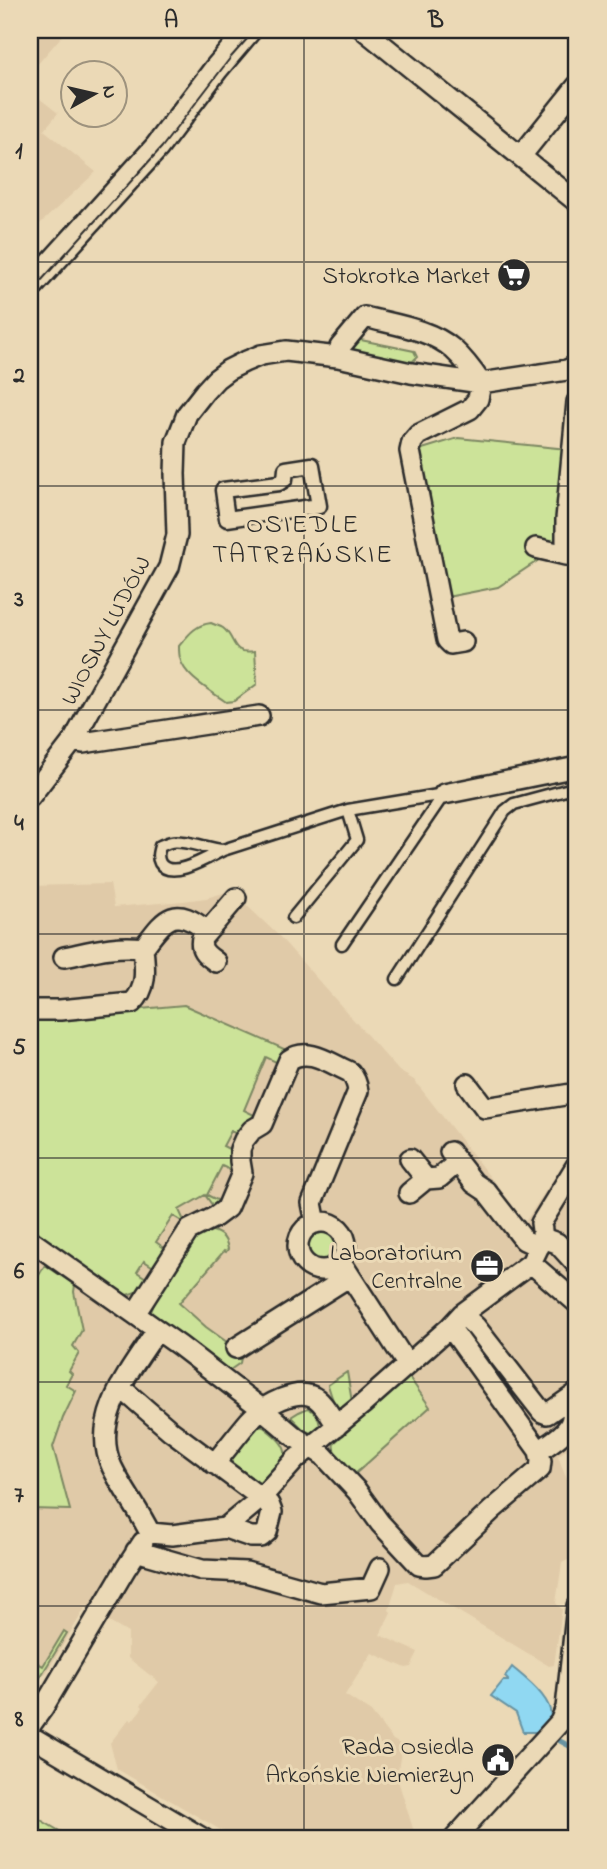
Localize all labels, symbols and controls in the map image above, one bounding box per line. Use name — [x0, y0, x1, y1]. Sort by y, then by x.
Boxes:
text: A — [164, 5, 178, 38]
text: B — [427, 5, 444, 38]
north arrow — [60, 60, 130, 130]
text: N — [94, 84, 123, 100]
text: 1 — [15, 136, 23, 169]
supermarket icon: Stokrotka Market — [495, 256, 533, 294]
place label: Stokrotka Market — [323, 260, 490, 295]
text: 2 — [12, 360, 25, 393]
district label: OSIEDLE TATRZAŃSKIE — [212, 507, 394, 575]
street label: WIOSNY LUDÓW — [53, 550, 161, 712]
text: 3 — [13, 584, 24, 617]
text: 4 — [14, 808, 24, 841]
text: 5 — [12, 1032, 26, 1065]
place label: Laboratorium Centralne — [330, 1237, 462, 1300]
office icon: Laboratorium Centralne — [468, 1247, 506, 1285]
text: 6 — [14, 1256, 25, 1289]
text: 7 — [14, 1480, 24, 1513]
text: 8 — [14, 1704, 24, 1737]
place label: Rada Osiedla Arkońskie Niemierzyn — [266, 1731, 474, 1795]
public building icon: Rada Osiedla Arkońskie Niemierzyn — [479, 1741, 517, 1779]

